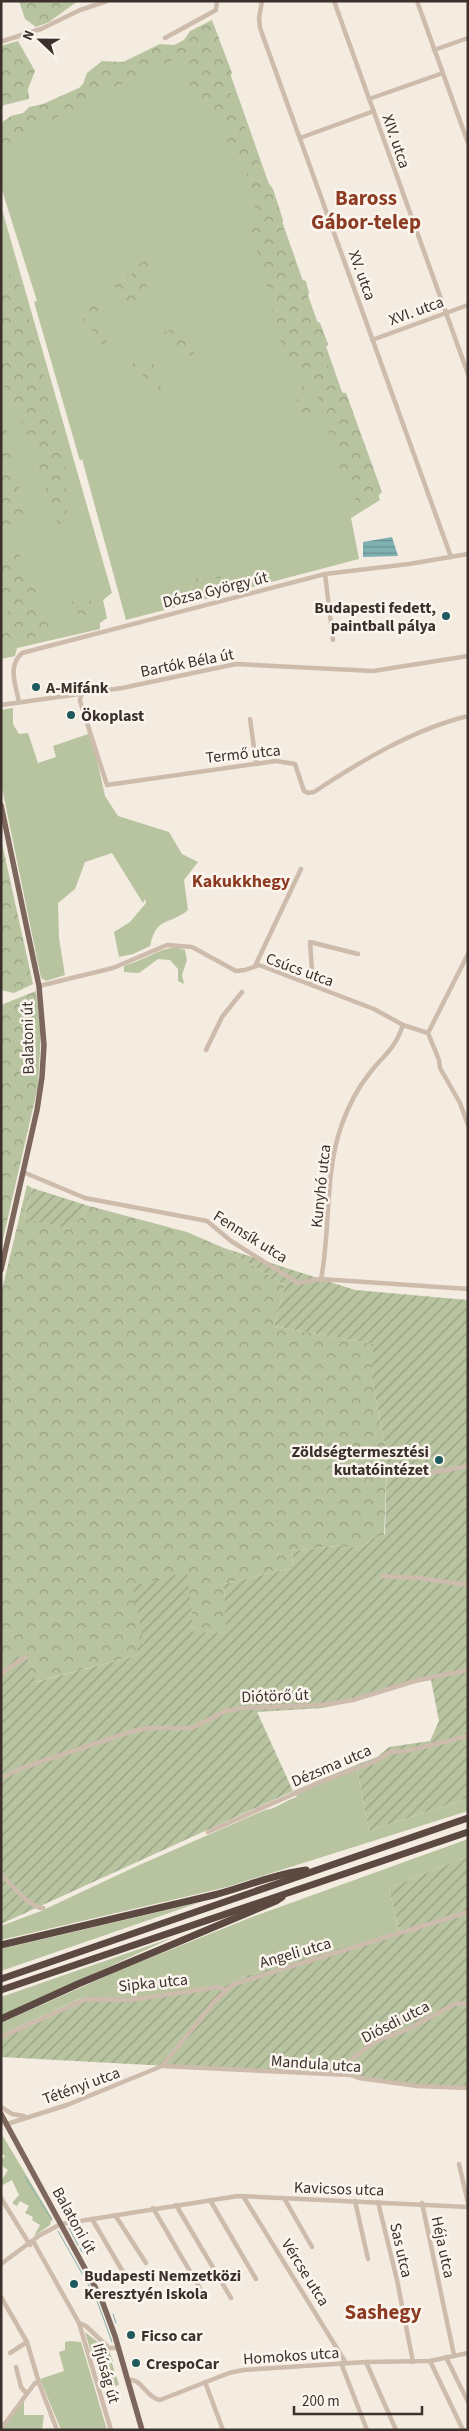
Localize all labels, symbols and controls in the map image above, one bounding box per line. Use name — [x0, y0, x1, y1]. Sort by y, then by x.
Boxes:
north arrow — [15, 15, 65, 65]
text: N — [18, 27, 40, 44]
street label: XIV. utca — [377, 111, 416, 171]
district label: Baross Gábor-telep — [311, 183, 421, 237]
street label: XV. utca — [343, 247, 381, 303]
street label: XVI. utca — [386, 291, 447, 331]
street label: Dózsa György út — [160, 566, 271, 614]
place label: Budapesti fedett, paintball pálya — [314, 597, 436, 637]
marker: Budapesti fedett, paintball pálya — [440, 610, 452, 622]
street label: Bartók Béla út — [139, 643, 236, 683]
place label: A-Mifánk — [45, 677, 109, 699]
marker: A-Mifánk — [30, 681, 42, 693]
place label: Ökoplast — [81, 705, 144, 727]
marker: Ökoplast — [65, 709, 77, 721]
street label: Termő utca — [205, 739, 282, 769]
district label: Kakukkhegy — [192, 869, 291, 894]
street label: Csúcs utca — [263, 947, 337, 992]
street label: Balatoni út — [16, 1001, 40, 1075]
street label: Kunyhó utca — [306, 1143, 336, 1229]
street label: Fennsík utca — [209, 1205, 292, 1268]
place label: Zöldségtermesztési kutatóintézet — [292, 1441, 429, 1481]
marker: Zöldségtermesztési kutatóintézet — [433, 1454, 445, 1466]
street label: Diótörő út — [241, 1684, 310, 1708]
street label: Dézsma utca — [288, 1739, 375, 1793]
street label: Angeli utca — [257, 1932, 334, 1974]
street label: Sipka utca — [117, 1968, 189, 1998]
street label: Diósdi utca — [357, 1995, 434, 2049]
street label: Mandula utca — [270, 2050, 362, 2078]
street label: Tétényi utca — [40, 2062, 123, 2110]
street label: Kavicsos utca — [293, 2176, 385, 2202]
street label: Balatoni út — [47, 2183, 102, 2258]
street label: Héja utca — [426, 2214, 460, 2280]
street label: Sas utca — [384, 2221, 418, 2280]
street label: Vércse utca — [276, 2235, 335, 2310]
place label: Budapesti Nemzetközi Keresztyén Iskola — [84, 2265, 241, 2305]
marker: Budapesti Nemzetközi Keresztyén Iskola — [68, 2278, 80, 2290]
district label: Sashegy — [345, 2297, 422, 2327]
place label: Ficso car — [141, 2325, 203, 2347]
marker: Ficso car — [125, 2329, 137, 2341]
street label: Ifjúság út — [87, 2341, 125, 2406]
street label: Homokos utca — [242, 2342, 340, 2370]
place label: CrespoCar — [146, 2353, 220, 2375]
marker: CrespoCar — [130, 2357, 142, 2369]
scale bar — [294, 2384, 422, 2416]
text: 200 m — [302, 2391, 340, 2412]

